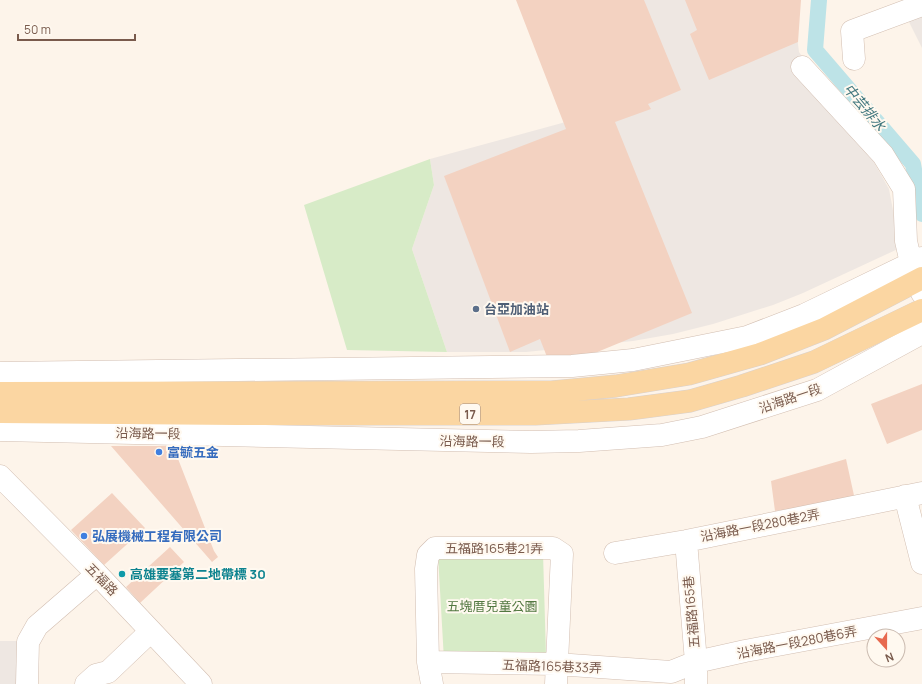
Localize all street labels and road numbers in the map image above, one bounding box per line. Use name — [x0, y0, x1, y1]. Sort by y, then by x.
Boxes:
street label: 沿海路一段 — [756, 379, 824, 417]
road number: 17 — [460, 404, 480, 424]
street label: 沿海路一段 — [115, 423, 181, 443]
street label: 沿海路一段 — [439, 431, 505, 451]
street label: 沿海路一段280巷2弄 — [699, 505, 821, 545]
street label: 五福路165巷21弄 — [445, 539, 543, 557]
street label: 五福路 — [82, 559, 122, 599]
street label: 五福路165巷 — [679, 575, 703, 649]
street label: 沿海路一段280巷6弄 — [735, 622, 859, 662]
street label: 五福路165巷33弄 — [502, 655, 602, 677]

